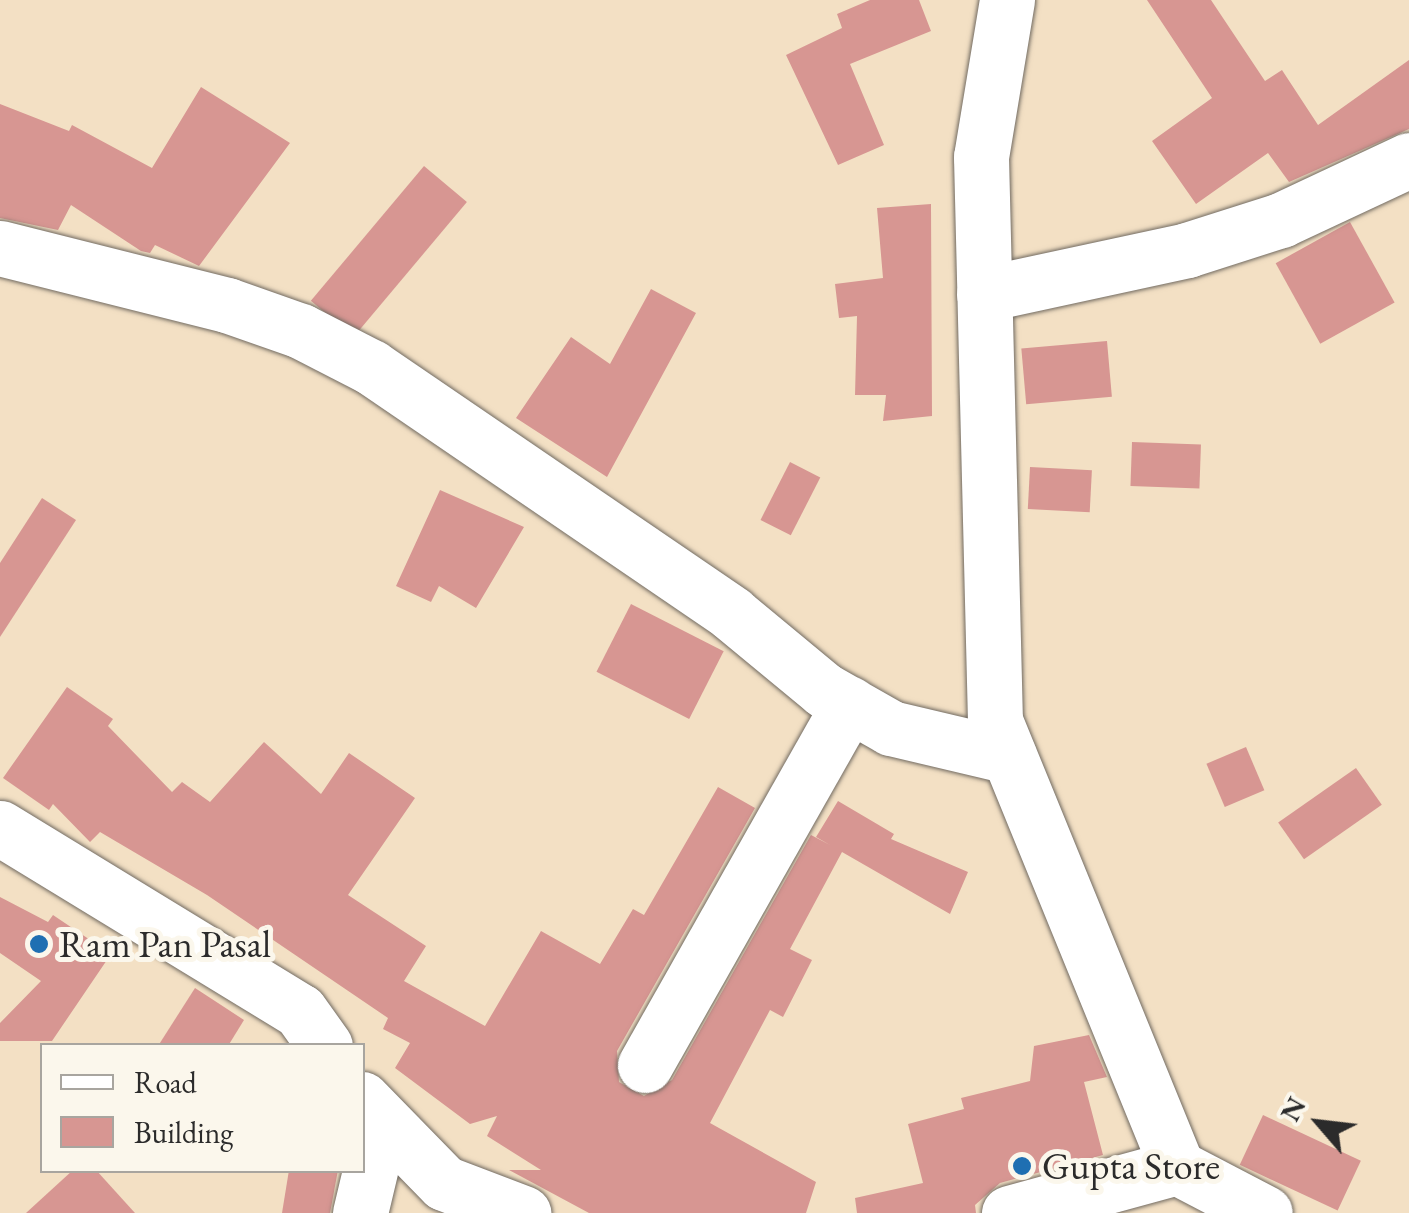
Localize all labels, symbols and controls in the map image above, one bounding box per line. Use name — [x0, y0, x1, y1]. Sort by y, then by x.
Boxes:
place label: Ram Pan Pasal — [59, 921, 271, 967]
marker: Ram Pan Pasal — [28, 933, 50, 955]
legend — [40, 1043, 365, 1173]
text: Road — [134, 1063, 197, 1102]
north arrow — [1269, 1073, 1369, 1173]
text: N — [1271, 1090, 1314, 1127]
text: Building — [134, 1113, 233, 1152]
place label: Gupta Store — [1042, 1143, 1220, 1189]
marker: Gupta Store — [1011, 1155, 1033, 1177]

